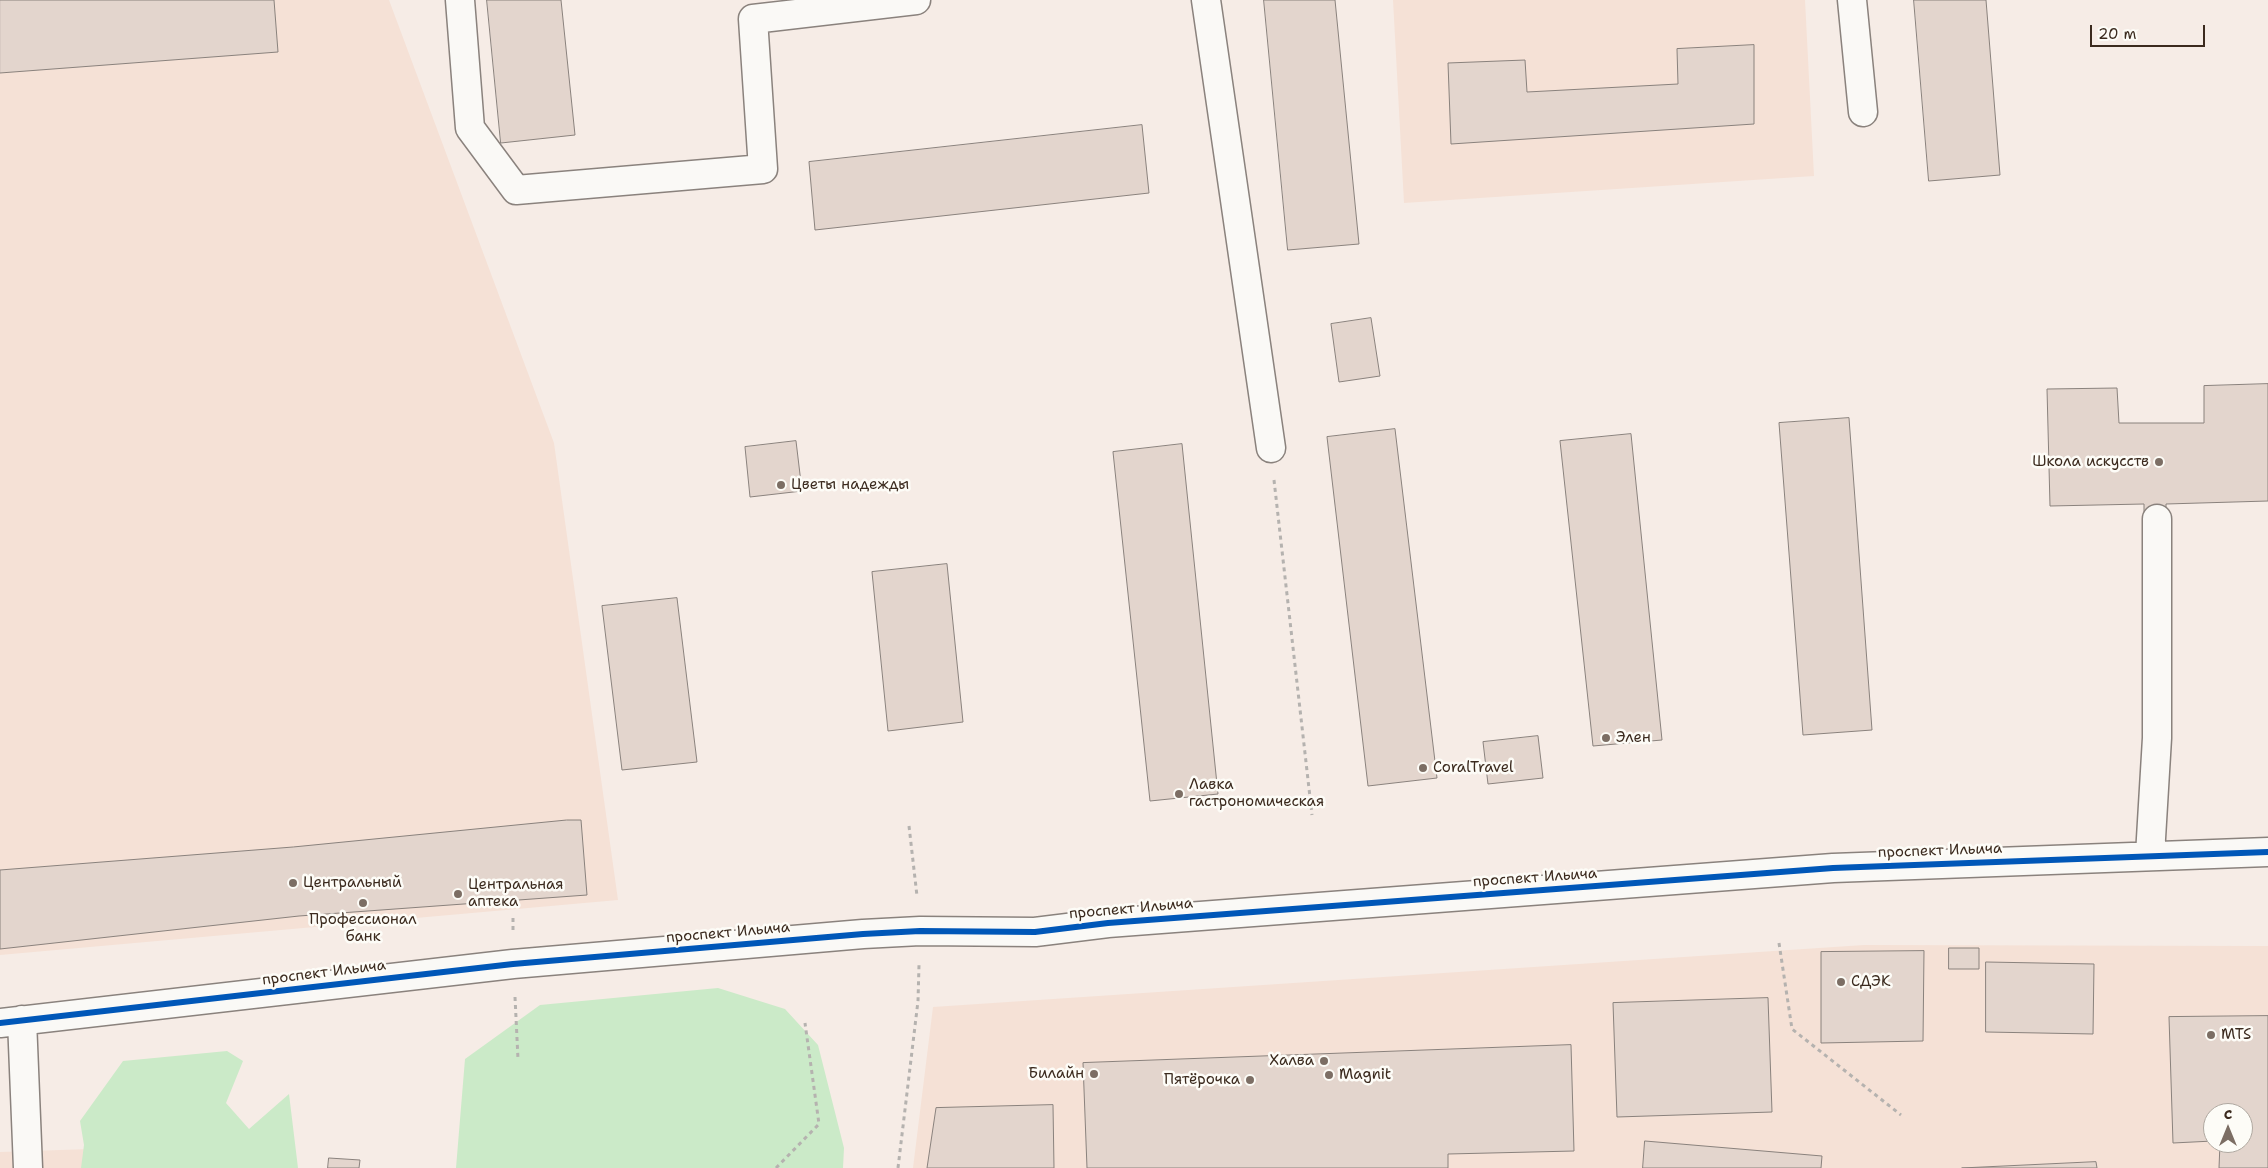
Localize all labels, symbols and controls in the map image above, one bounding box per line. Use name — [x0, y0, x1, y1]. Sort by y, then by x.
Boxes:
scale bar — [2093, 15, 2208, 47]
text: 20 m — [2098, 24, 2137, 44]
place label: Школа искусств — [2032, 453, 2149, 471]
marker: Школа искусств — [2153, 456, 2165, 468]
place label: Цветы надежды — [791, 476, 909, 494]
marker: Цветы надежды — [775, 479, 787, 491]
place label: Элен — [1616, 729, 1651, 747]
marker: Элен — [1600, 732, 1612, 744]
place label: CoralTravel — [1433, 759, 1514, 777]
marker: CoralTravel — [1417, 762, 1429, 774]
place label: Лавка гастрономическая — [1189, 776, 1324, 811]
marker: Лавка гастрономическая — [1173, 788, 1185, 800]
street label: проспект Ильича — [1878, 840, 2002, 862]
street label: проспект Ильича — [1472, 865, 1598, 891]
place label: Центральный — [303, 874, 402, 892]
place label: Центральная аптека — [468, 876, 564, 911]
marker: Центральный — [287, 877, 299, 889]
marker: Центральная аптека — [452, 888, 464, 900]
street label: проспект Ильича — [1068, 895, 1194, 923]
marker: Профессионал банк — [357, 897, 369, 909]
place label: Профессионал банк — [309, 911, 417, 946]
street label: проспект Ильича — [665, 919, 791, 947]
street label: проспект Ильича — [261, 956, 387, 990]
place label: СДЭК — [1851, 973, 1891, 991]
marker: СДЭК — [1835, 976, 1847, 988]
place label: MTS — [2221, 1026, 2251, 1044]
marker: MTS — [2205, 1029, 2217, 1041]
place label: Халва — [1270, 1052, 1314, 1070]
marker: Халва — [1318, 1055, 1330, 1067]
place label: Билайн — [1028, 1065, 1084, 1083]
place label: Magnit — [1339, 1066, 1391, 1084]
marker: Билайн — [1088, 1068, 1100, 1080]
marker: Magnit — [1323, 1069, 1335, 1081]
place label: Пятёрочка — [1164, 1071, 1240, 1089]
marker: Пятёрочка — [1244, 1074, 1256, 1086]
north arrow — [2203, 1103, 2253, 1153]
text: С — [2224, 1105, 2232, 1123]

